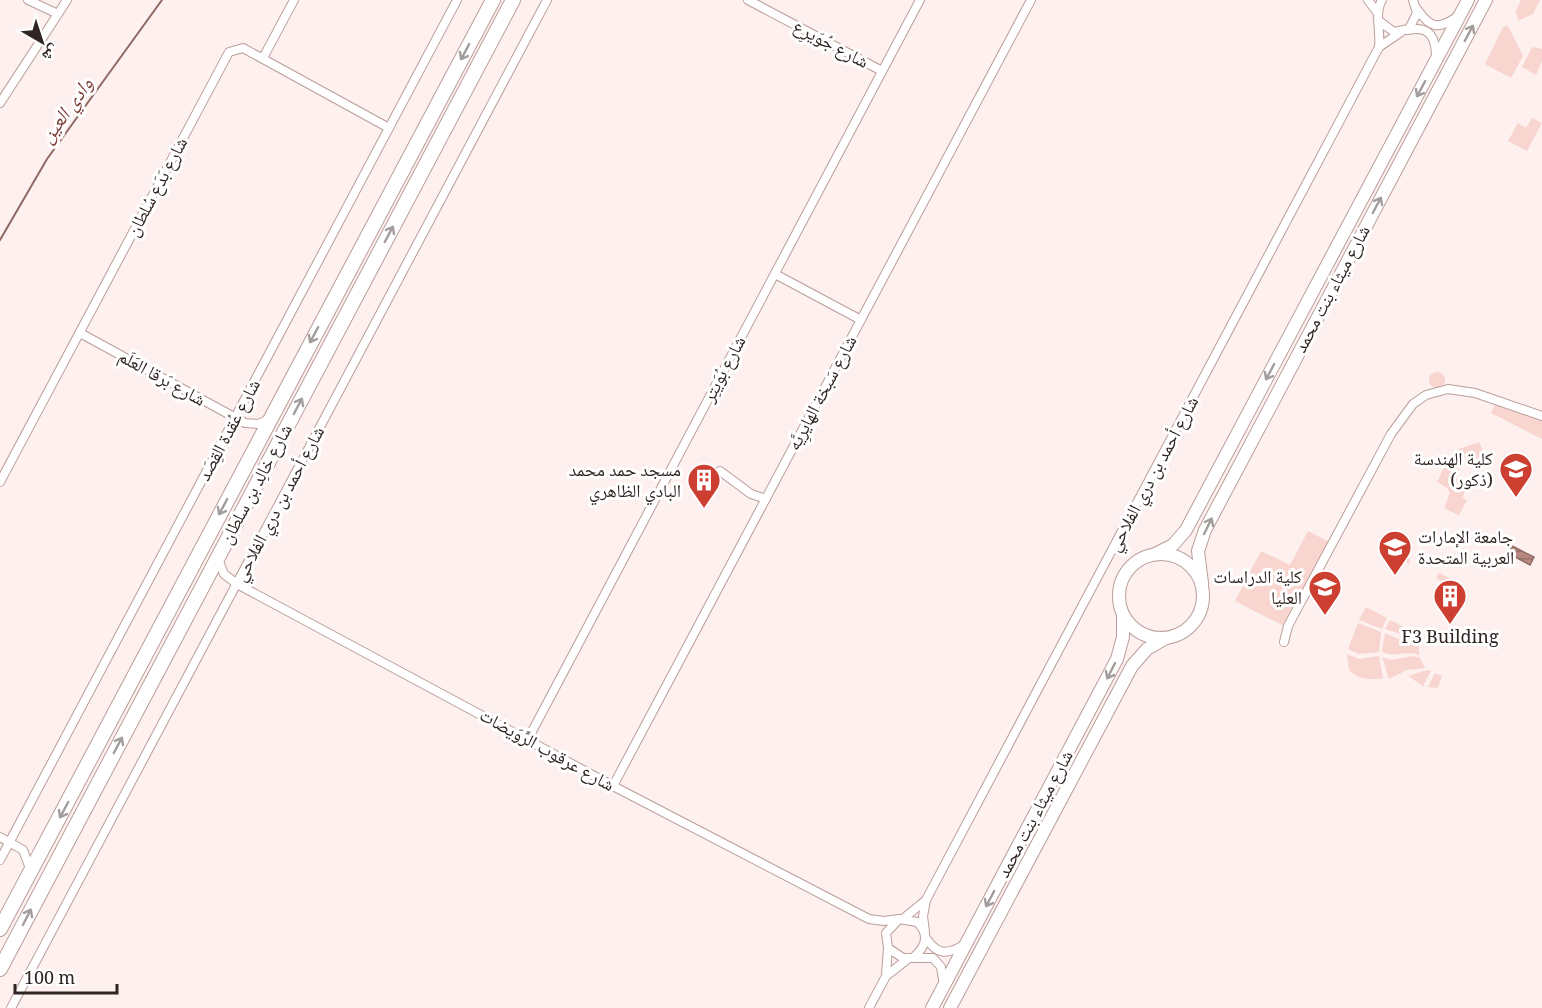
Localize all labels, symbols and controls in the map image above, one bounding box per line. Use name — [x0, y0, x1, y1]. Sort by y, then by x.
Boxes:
north arrow — [12, 12, 72, 72]
street label: شارع جُوَيرِع — [787, 13, 873, 78]
one-way arrow — [1464, 25, 1475, 43]
text: ش — [35, 36, 65, 68]
one-way arrow — [459, 42, 470, 60]
water label: وادي العين — [33, 71, 104, 152]
one-way arrow — [1415, 80, 1427, 97]
street label: شارع بَدَع سُلطان — [120, 133, 198, 243]
one-way arrow — [1371, 197, 1383, 214]
street label: شارع ميثاء بنت محمد — [1287, 221, 1380, 359]
one-way arrow — [384, 225, 395, 243]
one-way arrow — [308, 326, 320, 344]
street label: شارع بُوَيتِر — [695, 331, 756, 409]
street label: شارع سَبخة الهايرِيَّه — [781, 331, 867, 457]
street label: شارع بَرقا العَلَم — [112, 343, 210, 416]
one-way arrow — [1264, 363, 1276, 380]
street label: شارع عُقدة القِصَد — [191, 375, 270, 487]
street label: شارع أحمد بن دري الفلاحي — [1101, 392, 1209, 558]
one-way arrow — [293, 397, 304, 415]
street label: شارع خالِد بن سلطان — [213, 419, 302, 551]
street label: شارع أحمد بن دري الفلاحي — [227, 422, 335, 588]
place label: كلية الهندسة (ذكور) — [1414, 446, 1494, 497]
school or university icon: كلية الهندسة (ذكور) — [1498, 451, 1534, 498]
place label: مسجد حمد محمد البادي الظاهري — [569, 457, 681, 508]
building icon: مسجد حمد محمد البادي الظاهري — [686, 462, 722, 509]
one-way arrow — [217, 498, 228, 516]
one-way arrow — [1202, 518, 1214, 536]
place label: جامعة الإمارات العربية المتحدة — [1418, 524, 1514, 575]
school or university icon: جامعة الإمارات العربية المتحدة — [1377, 529, 1413, 576]
place label: كلية الدراسات العليا — [1213, 564, 1303, 615]
school or university icon: كلية الدراسات العليا — [1307, 569, 1343, 616]
building icon: F3 Building — [1432, 578, 1468, 625]
place label: F3 Building — [1401, 624, 1499, 654]
one-way arrow — [1105, 662, 1117, 679]
street label: شارع عرقوب الرِّوَيضات — [473, 702, 619, 801]
one-way arrow — [112, 737, 124, 754]
street label: شارع ميثاء بنت محمد — [990, 746, 1083, 884]
one-way arrow — [57, 800, 69, 818]
one-way arrow — [984, 890, 996, 907]
one-way arrow — [22, 909, 33, 927]
scale bar — [15, 957, 117, 995]
text: 100 m — [24, 965, 75, 995]

